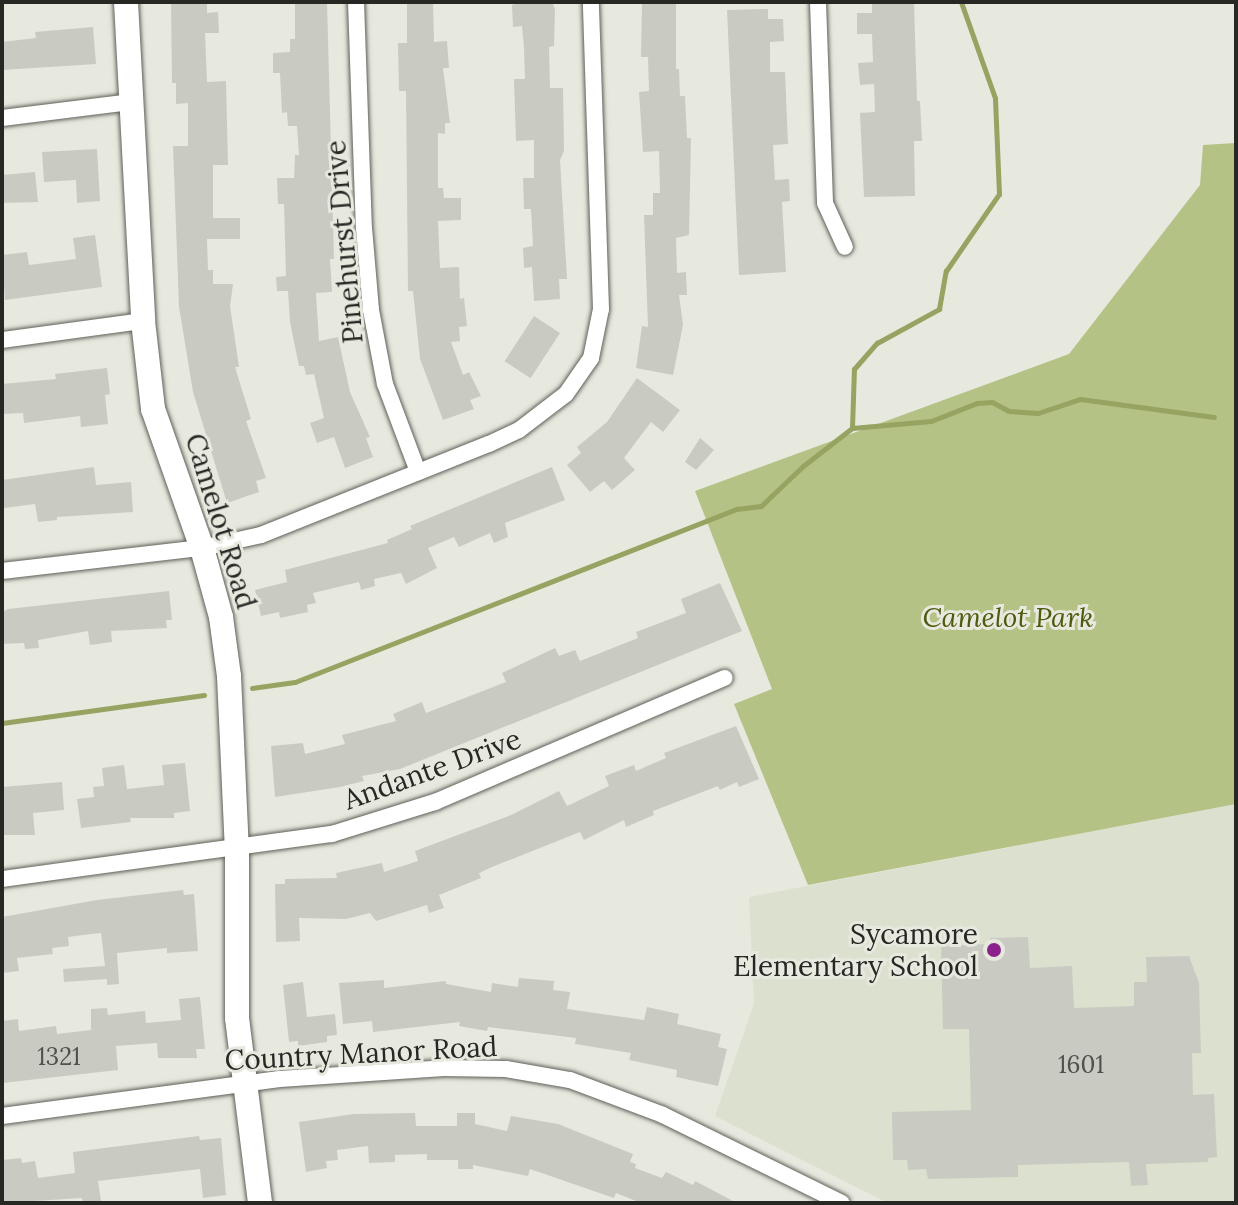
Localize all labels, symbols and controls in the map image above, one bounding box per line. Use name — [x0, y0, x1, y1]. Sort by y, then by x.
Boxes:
street label: Pinehurst Drive — [318, 139, 370, 345]
street label: Camelot Road — [178, 429, 264, 613]
park label: Camelot Park — [922, 600, 1094, 634]
street label: Andante Drive — [339, 721, 525, 817]
place label: Sycamore Elementary School — [733, 917, 978, 983]
marker: Sycamore Elementary School — [985, 941, 1003, 959]
street label: Country Manor Road — [224, 1029, 498, 1077]
house number: 1321 — [37, 1043, 81, 1071]
house number: 1601 — [1058, 1051, 1104, 1079]

